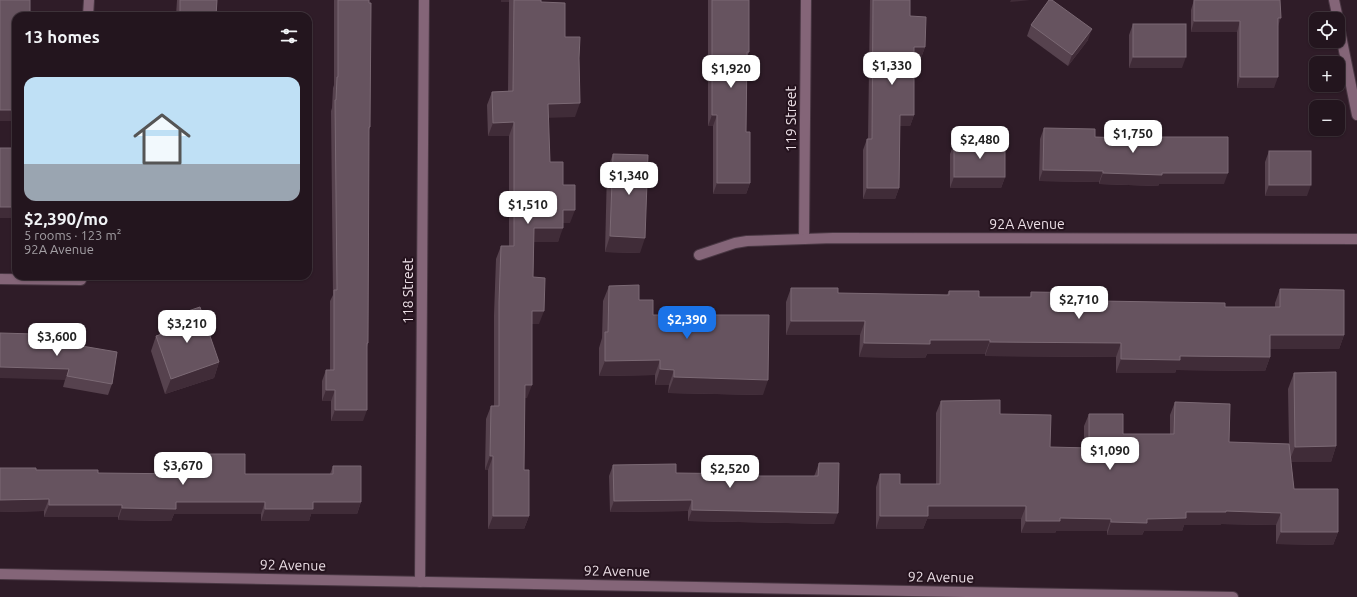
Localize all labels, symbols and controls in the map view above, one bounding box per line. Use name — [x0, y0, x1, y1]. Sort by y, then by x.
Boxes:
map controls — [1309, 12, 1345, 136]
button: locate — [1309, 12, 1345, 48]
icon: filters — [278, 25, 300, 47]
text: 13 homes — [24, 27, 100, 46]
pin: $1,330 — [859, 52, 925, 86]
pin: $1,920 — [698, 55, 764, 89]
button: + — [1309, 56, 1345, 92]
text: $1,330 — [872, 58, 912, 72]
text: $1,920 — [711, 61, 751, 75]
street label: 119 Street — [783, 86, 799, 152]
button: − — [1309, 100, 1345, 136]
icon: home — [126, 103, 198, 175]
pin: $1,750 — [1100, 120, 1166, 154]
pin: $2,480 — [947, 126, 1013, 160]
text: $1,750 — [1113, 126, 1153, 140]
text: $2,480 — [960, 132, 1000, 146]
pin: $1,340 — [596, 162, 662, 196]
text: $1,340 — [609, 168, 649, 182]
pin: $1,510 — [495, 191, 561, 225]
text: $1,510 — [508, 197, 548, 211]
text: $2,390/mo — [24, 209, 108, 228]
street label: 92A Avenue — [989, 216, 1065, 232]
text: 5 rooms · 123 m² — [24, 228, 121, 242]
text: 92A Avenue — [24, 242, 94, 256]
street label: 118 Street — [400, 258, 416, 324]
pin: $2,710 — [1046, 286, 1112, 320]
text: $2,710 — [1059, 292, 1099, 306]
pin: $2,390 — [654, 306, 720, 340]
pin: $3,210 — [154, 310, 220, 344]
text: $2,390 — [667, 312, 707, 326]
text: $3,210 — [167, 316, 207, 330]
pin: $3,600 — [24, 323, 90, 357]
text: $3,600 — [37, 329, 77, 343]
pin: $1,090 — [1077, 437, 1143, 471]
text: $1,090 — [1090, 443, 1130, 457]
pin: $3,670 — [150, 452, 216, 486]
pin: $2,520 — [697, 455, 763, 489]
text: $3,670 — [163, 458, 203, 472]
text: $2,520 — [710, 461, 750, 475]
street label: 92 Avenue — [260, 556, 326, 574]
street label: 92 Avenue — [584, 562, 650, 580]
street label: 92 Avenue — [908, 568, 974, 586]

